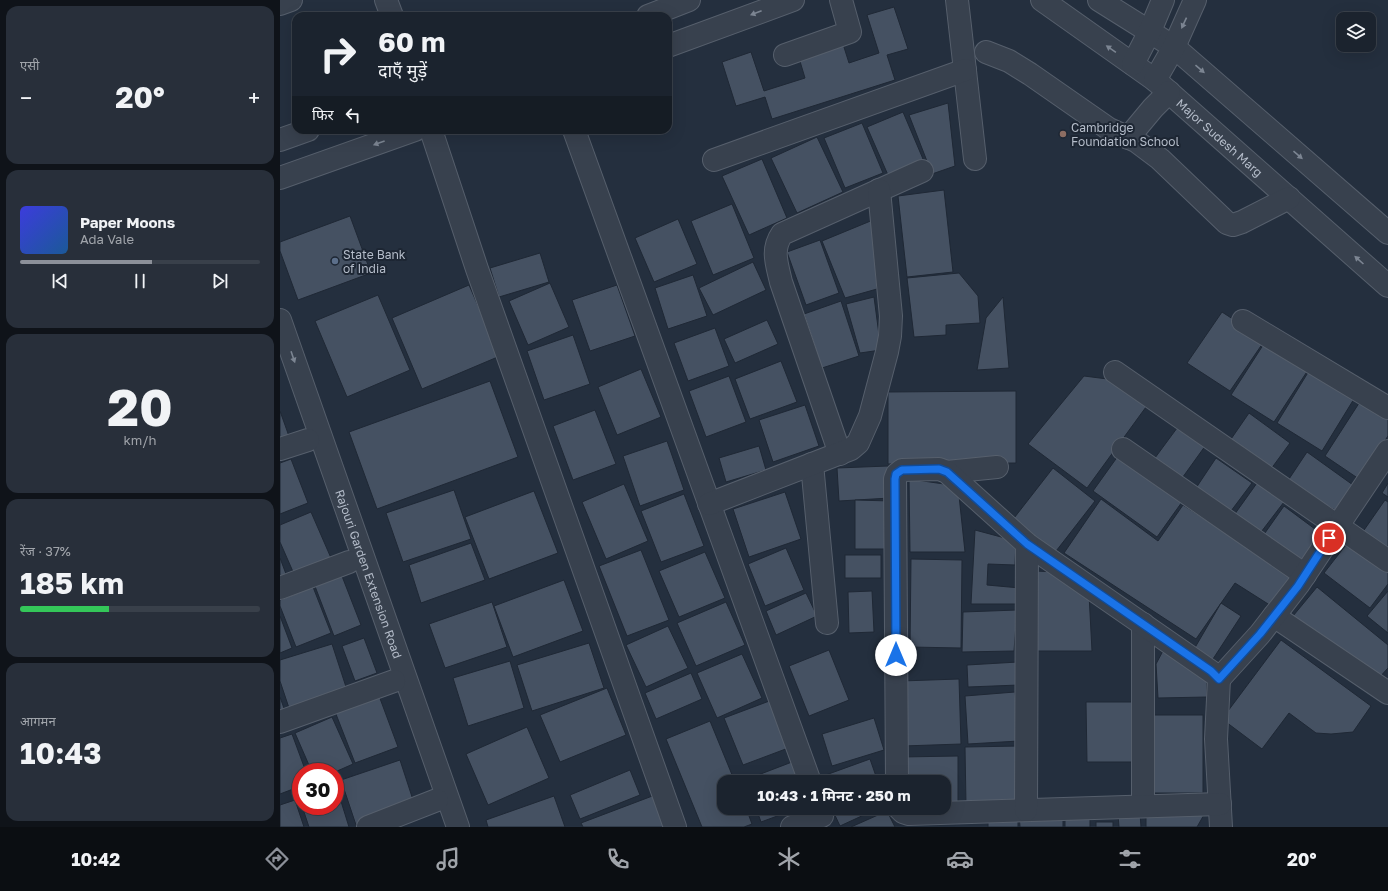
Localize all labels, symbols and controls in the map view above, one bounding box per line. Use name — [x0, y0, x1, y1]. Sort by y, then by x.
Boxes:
one-way arrow — [749, 11, 761, 17]
map controls — [1336, 12, 1376, 52]
button: layers — [1336, 12, 1376, 52]
one-way arrow — [1181, 18, 1187, 30]
text: 60 m — [378, 25, 445, 58]
icon: right — [312, 28, 364, 80]
one-way arrow — [1106, 45, 1117, 53]
text: एसी — [20, 57, 39, 73]
text: दाएँ मुड़ें — [378, 59, 427, 81]
one-way arrow — [1195, 65, 1205, 74]
text: 20° — [115, 79, 165, 115]
text: − — [20, 84, 32, 111]
text: + — [248, 84, 260, 111]
street label: Major Sudesh Marg — [1174, 95, 1266, 180]
icon: left — [342, 104, 364, 126]
text: फिर — [312, 105, 334, 123]
place label: Cambridge Foundation School — [1071, 120, 1179, 149]
marker: Cambridge Foundation School — [1058, 129, 1068, 139]
one-way arrow — [372, 140, 384, 146]
one-way arrow — [1293, 150, 1303, 159]
text: Paper Moons — [80, 213, 175, 231]
text: Ada Vale — [80, 231, 134, 247]
place label: State Bank of India — [343, 247, 406, 276]
marker: State Bank of India — [330, 256, 340, 266]
one-way arrow — [1354, 256, 1364, 265]
icon: previous — [49, 270, 71, 292]
icon: pause — [129, 270, 151, 292]
icon: next — [209, 270, 231, 292]
one-way arrow — [290, 352, 296, 364]
text: 20 — [107, 375, 173, 437]
text: km/h — [123, 432, 157, 448]
street label: Rajouri Garden Extension Road — [333, 487, 406, 660]
pin — [1312, 521, 1346, 555]
icon: arrive — [1318, 527, 1340, 549]
text: रेंज · 37% — [20, 543, 71, 559]
text: 185 km — [20, 565, 124, 601]
position arrow — [875, 634, 917, 676]
text: आगमन — [20, 713, 56, 729]
text: 10:43 — [20, 735, 102, 771]
speed limit sign: 30 — [292, 763, 344, 815]
text: 10:43 · 1 मिनट · 250 m — [757, 786, 911, 804]
icon: directions — [263, 845, 291, 873]
icon: music — [434, 845, 462, 873]
icon: phone — [604, 845, 632, 873]
icon: climate — [775, 845, 803, 873]
icon: car — [946, 845, 974, 873]
icon: filters — [1116, 845, 1144, 873]
text: 10:42 — [71, 848, 120, 870]
text: 20° — [1287, 848, 1317, 870]

